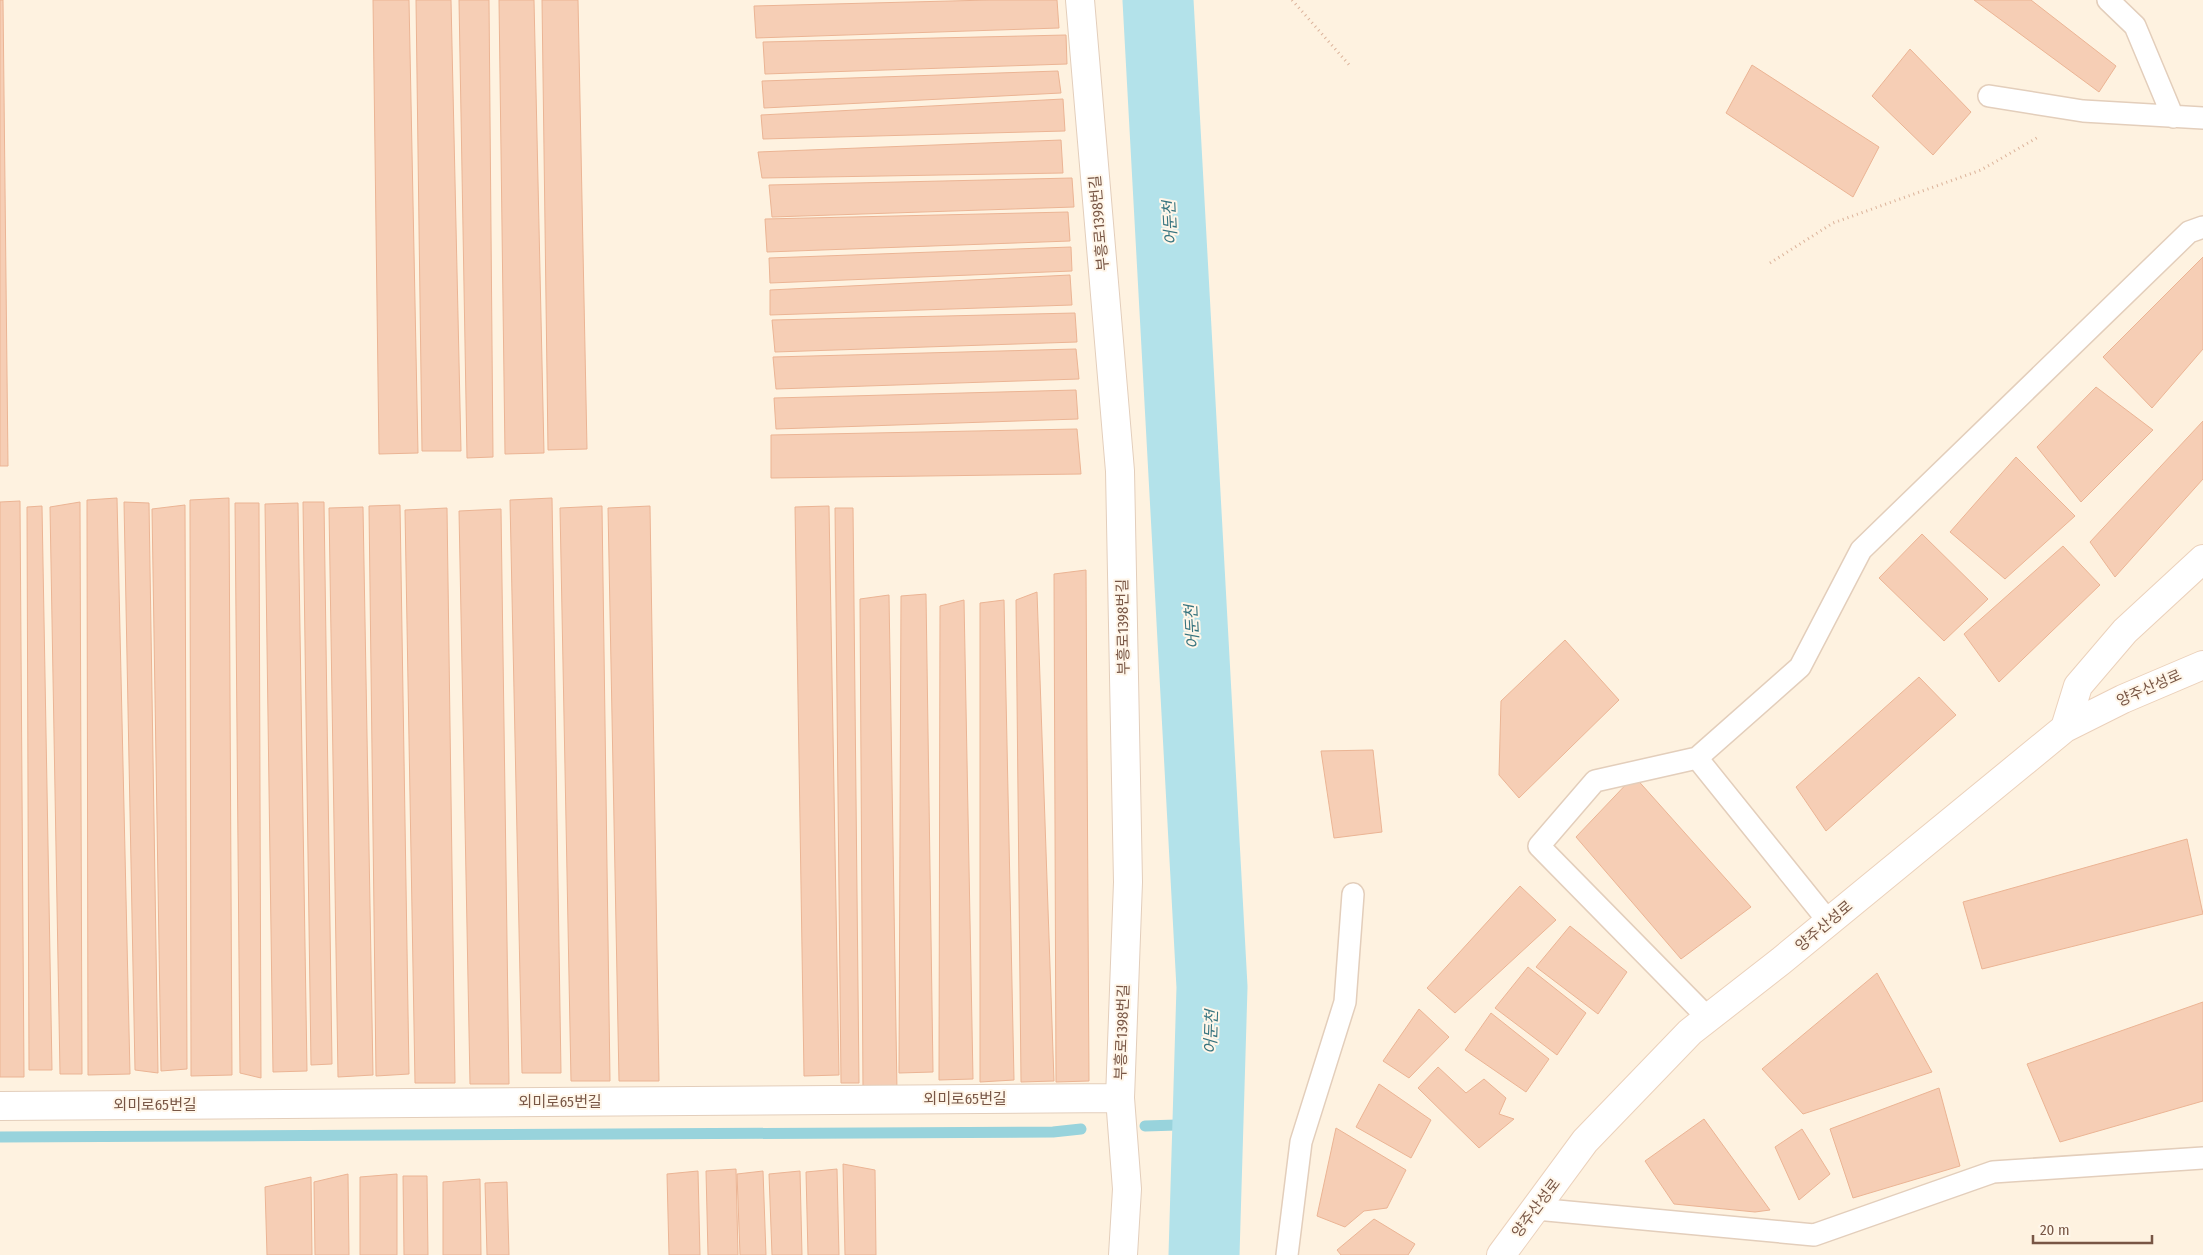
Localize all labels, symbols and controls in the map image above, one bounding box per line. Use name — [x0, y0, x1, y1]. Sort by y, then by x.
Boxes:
street label: 부흥로1398번길 — [1086, 174, 1112, 272]
water label: 어둔천 — [1159, 198, 1181, 246]
street label: 부흥로1398번길 — [1113, 579, 1133, 675]
water label: 어둔천 — [1181, 602, 1203, 650]
street label: 양주산성로 — [2114, 666, 2184, 710]
street label: 양주산성로 — [1792, 897, 1856, 955]
street label: 부흥로1398번길 — [1111, 984, 1133, 1080]
water label: 어둔천 — [1201, 1007, 1221, 1054]
street label: 외미로65번길 — [923, 1090, 1007, 1108]
street label: 외미로65번길 — [518, 1093, 602, 1111]
street label: 외미로65번길 — [113, 1096, 197, 1114]
street label: 양주산성로 — [1508, 1175, 1564, 1241]
scale bar — [2033, 1212, 2152, 1244]
text: 20 m — [2040, 1221, 2070, 1239]

